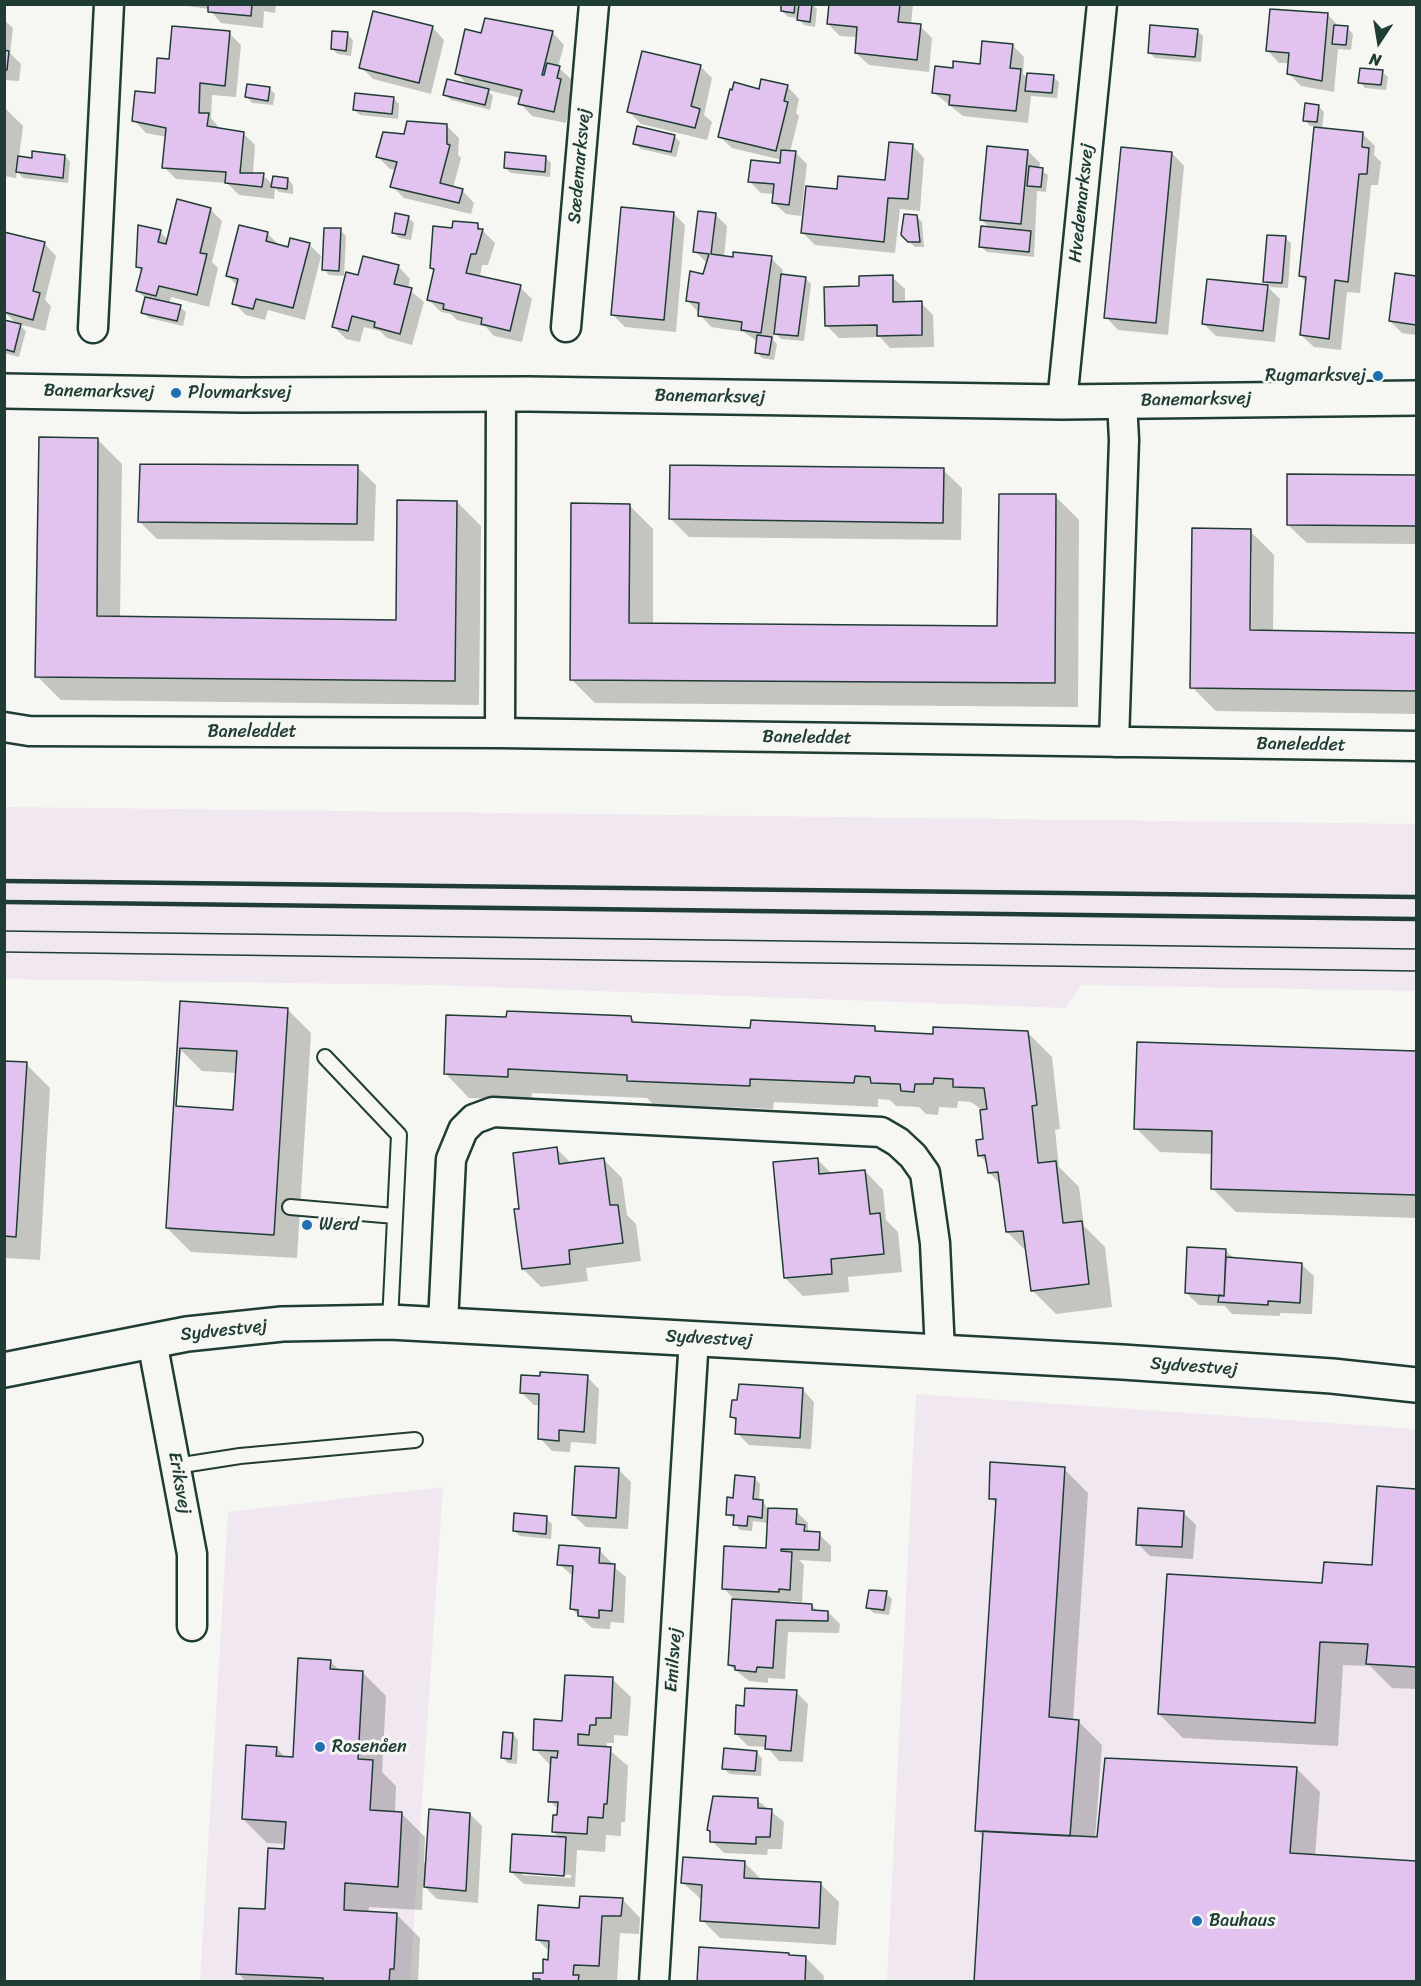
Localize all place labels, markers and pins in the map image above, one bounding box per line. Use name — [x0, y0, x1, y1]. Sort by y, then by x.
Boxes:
place label: Rugmarksvej — [1265, 365, 1366, 387]
marker: Rugmarksvej — [1371, 369, 1385, 383]
place label: Plovmarksvej — [188, 382, 292, 404]
marker: Plovmarksvej — [169, 386, 183, 400]
place label: Werd — [319, 1214, 359, 1236]
marker: Werd — [300, 1218, 314, 1232]
place label: Rosenåen — [332, 1736, 407, 1758]
marker: Rosenåen — [313, 1740, 327, 1754]
place label: Bauhaus — [1209, 1910, 1275, 1932]
marker: Bauhaus — [1190, 1914, 1204, 1928]

